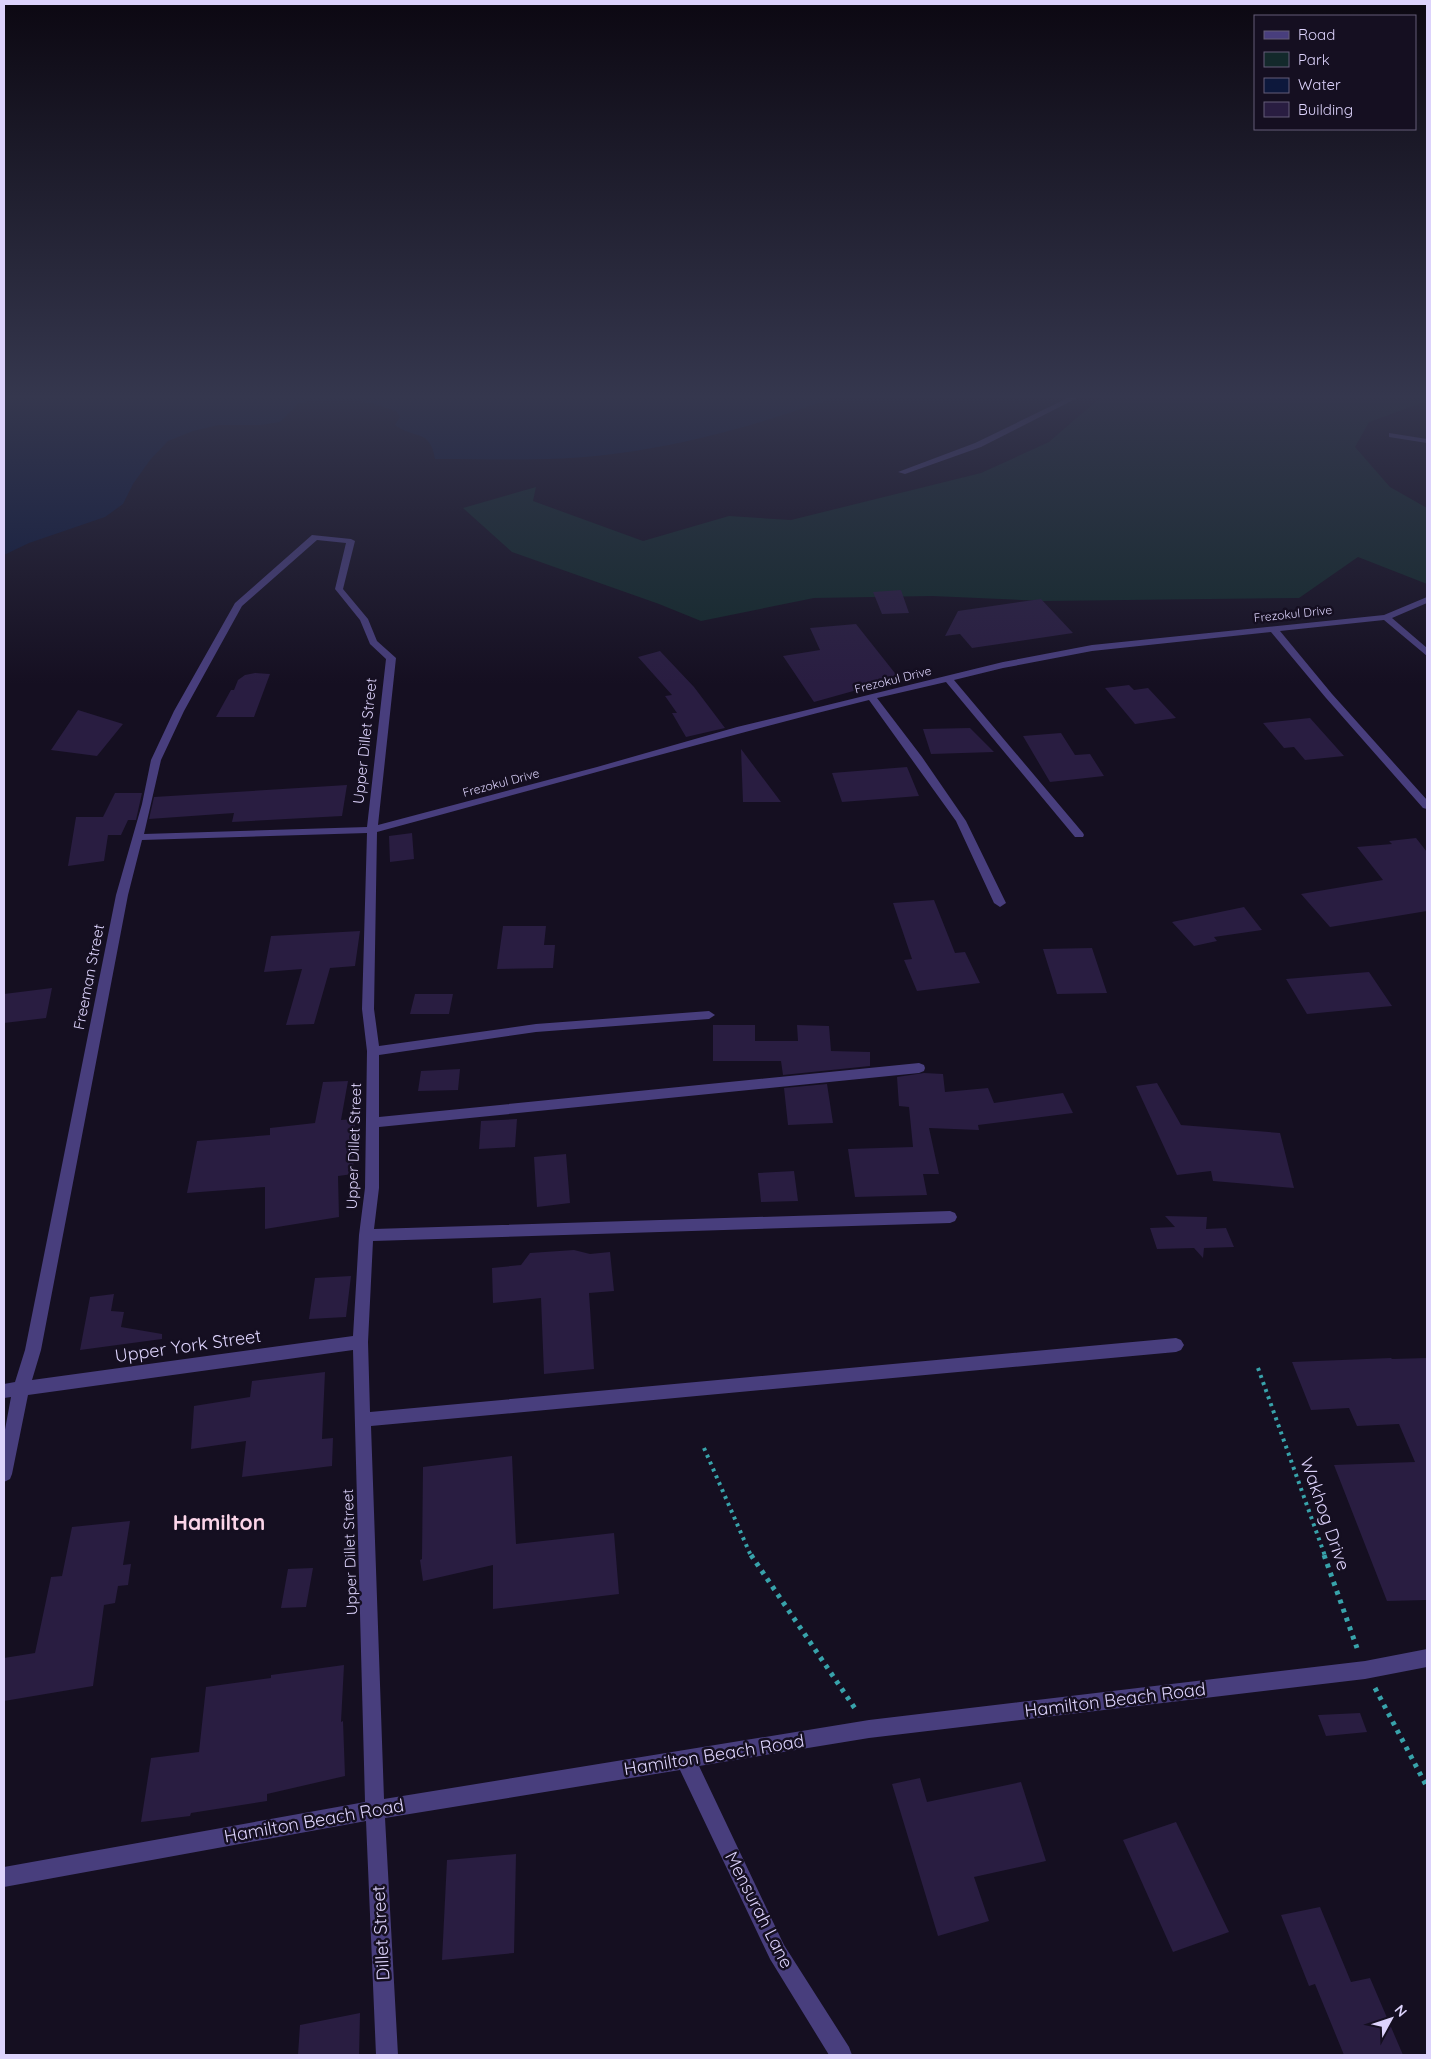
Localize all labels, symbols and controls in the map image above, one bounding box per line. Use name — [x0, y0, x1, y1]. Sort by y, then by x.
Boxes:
legend — [1254, 15, 1416, 130]
text: Road — [1298, 25, 1335, 44]
text: Park — [1298, 50, 1330, 69]
text: Water — [1298, 75, 1341, 94]
text: Building — [1298, 100, 1353, 119]
street label: Frezokul Drive — [1253, 602, 1333, 625]
street label: Frezokul Drive — [853, 663, 933, 696]
street label: Upper Dillet Street — [348, 677, 381, 805]
street label: Frezokul Drive — [461, 765, 541, 800]
street label: Freeman Street — [69, 922, 108, 1031]
street label: Upper Dillet Street — [342, 1082, 365, 1210]
street label: Upper York Street — [113, 1324, 263, 1367]
street label: Wakhog Drive — [1295, 1454, 1356, 1573]
street label: Upper Dillet Street — [338, 1488, 361, 1616]
district label: Hamilton — [173, 1509, 265, 1535]
street label: Hamilton Beach Road — [1023, 1677, 1207, 1722]
street label: Hamilton Beach Road — [622, 1729, 806, 1780]
street label: Hamilton Beach Road — [222, 1793, 406, 1848]
street label: Mensurah Lane — [720, 1848, 799, 1972]
street label: Dillet Street — [367, 1885, 394, 1981]
north arrow — [1366, 1994, 1416, 2044]
text: N — [1391, 2001, 1411, 2020]

